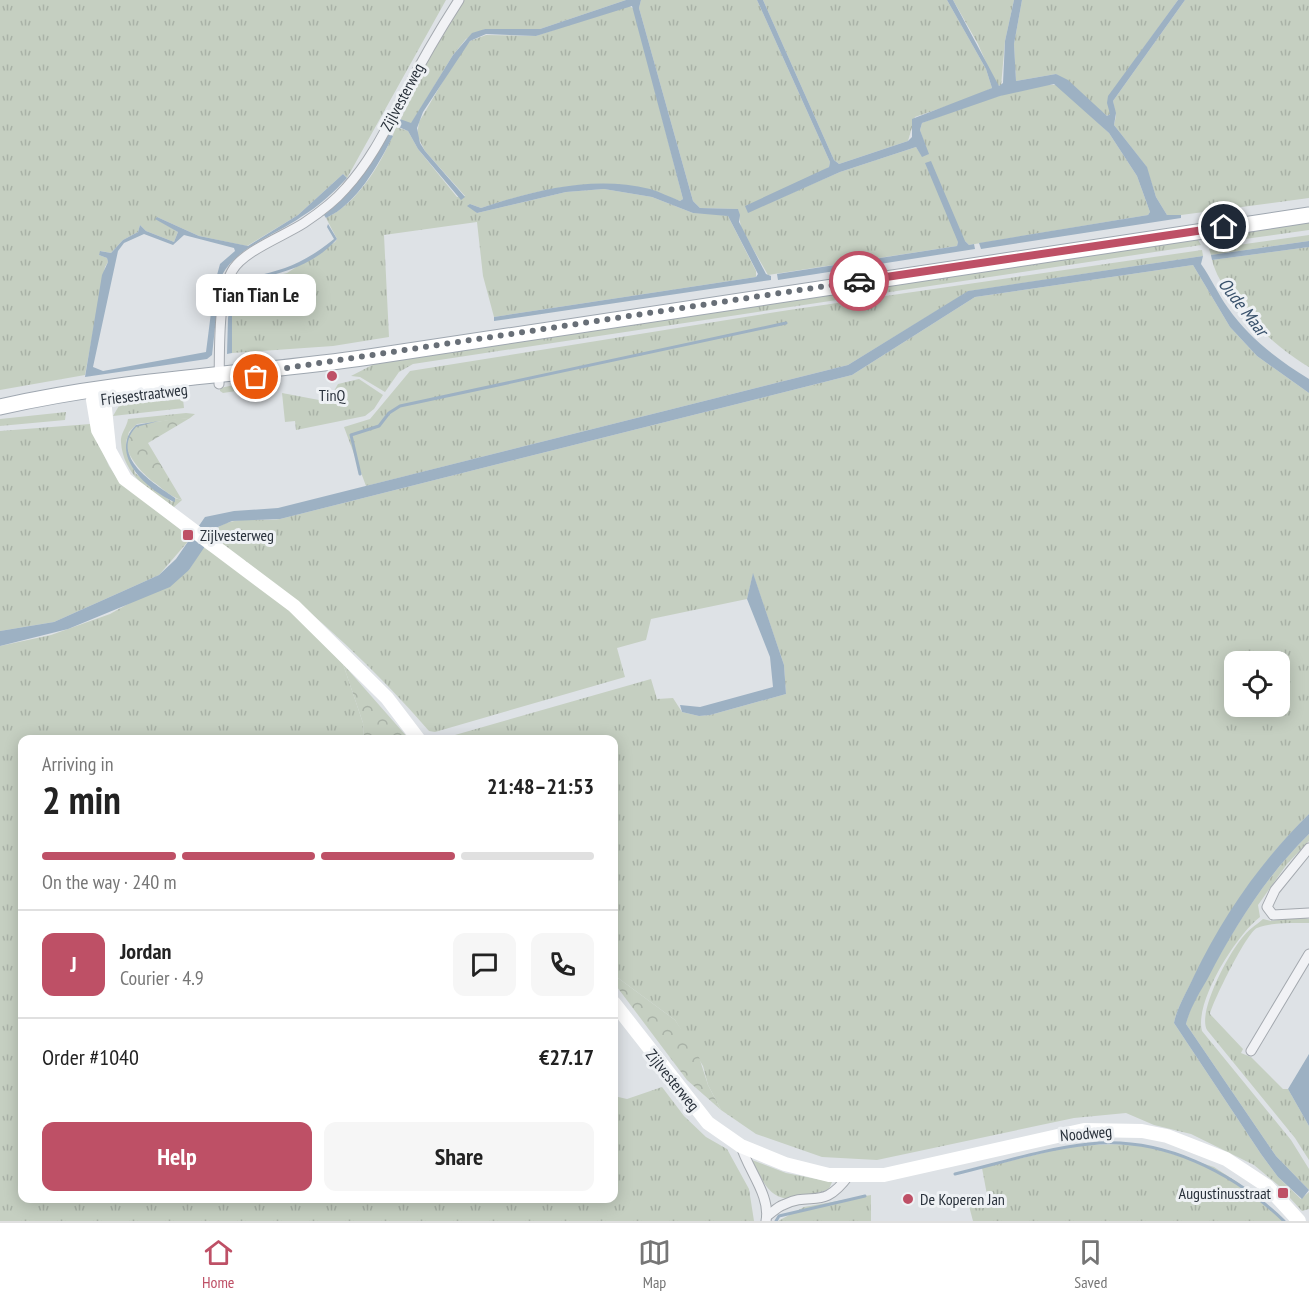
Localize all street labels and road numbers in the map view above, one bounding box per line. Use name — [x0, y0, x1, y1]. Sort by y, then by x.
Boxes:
street label: Zijlvesterweg — [376, 60, 428, 134]
street label: Friesestraatweg — [100, 379, 188, 409]
street label: Zijlvesterweg — [642, 1045, 704, 1115]
street label: Noodweg — [1059, 1121, 1113, 1145]

